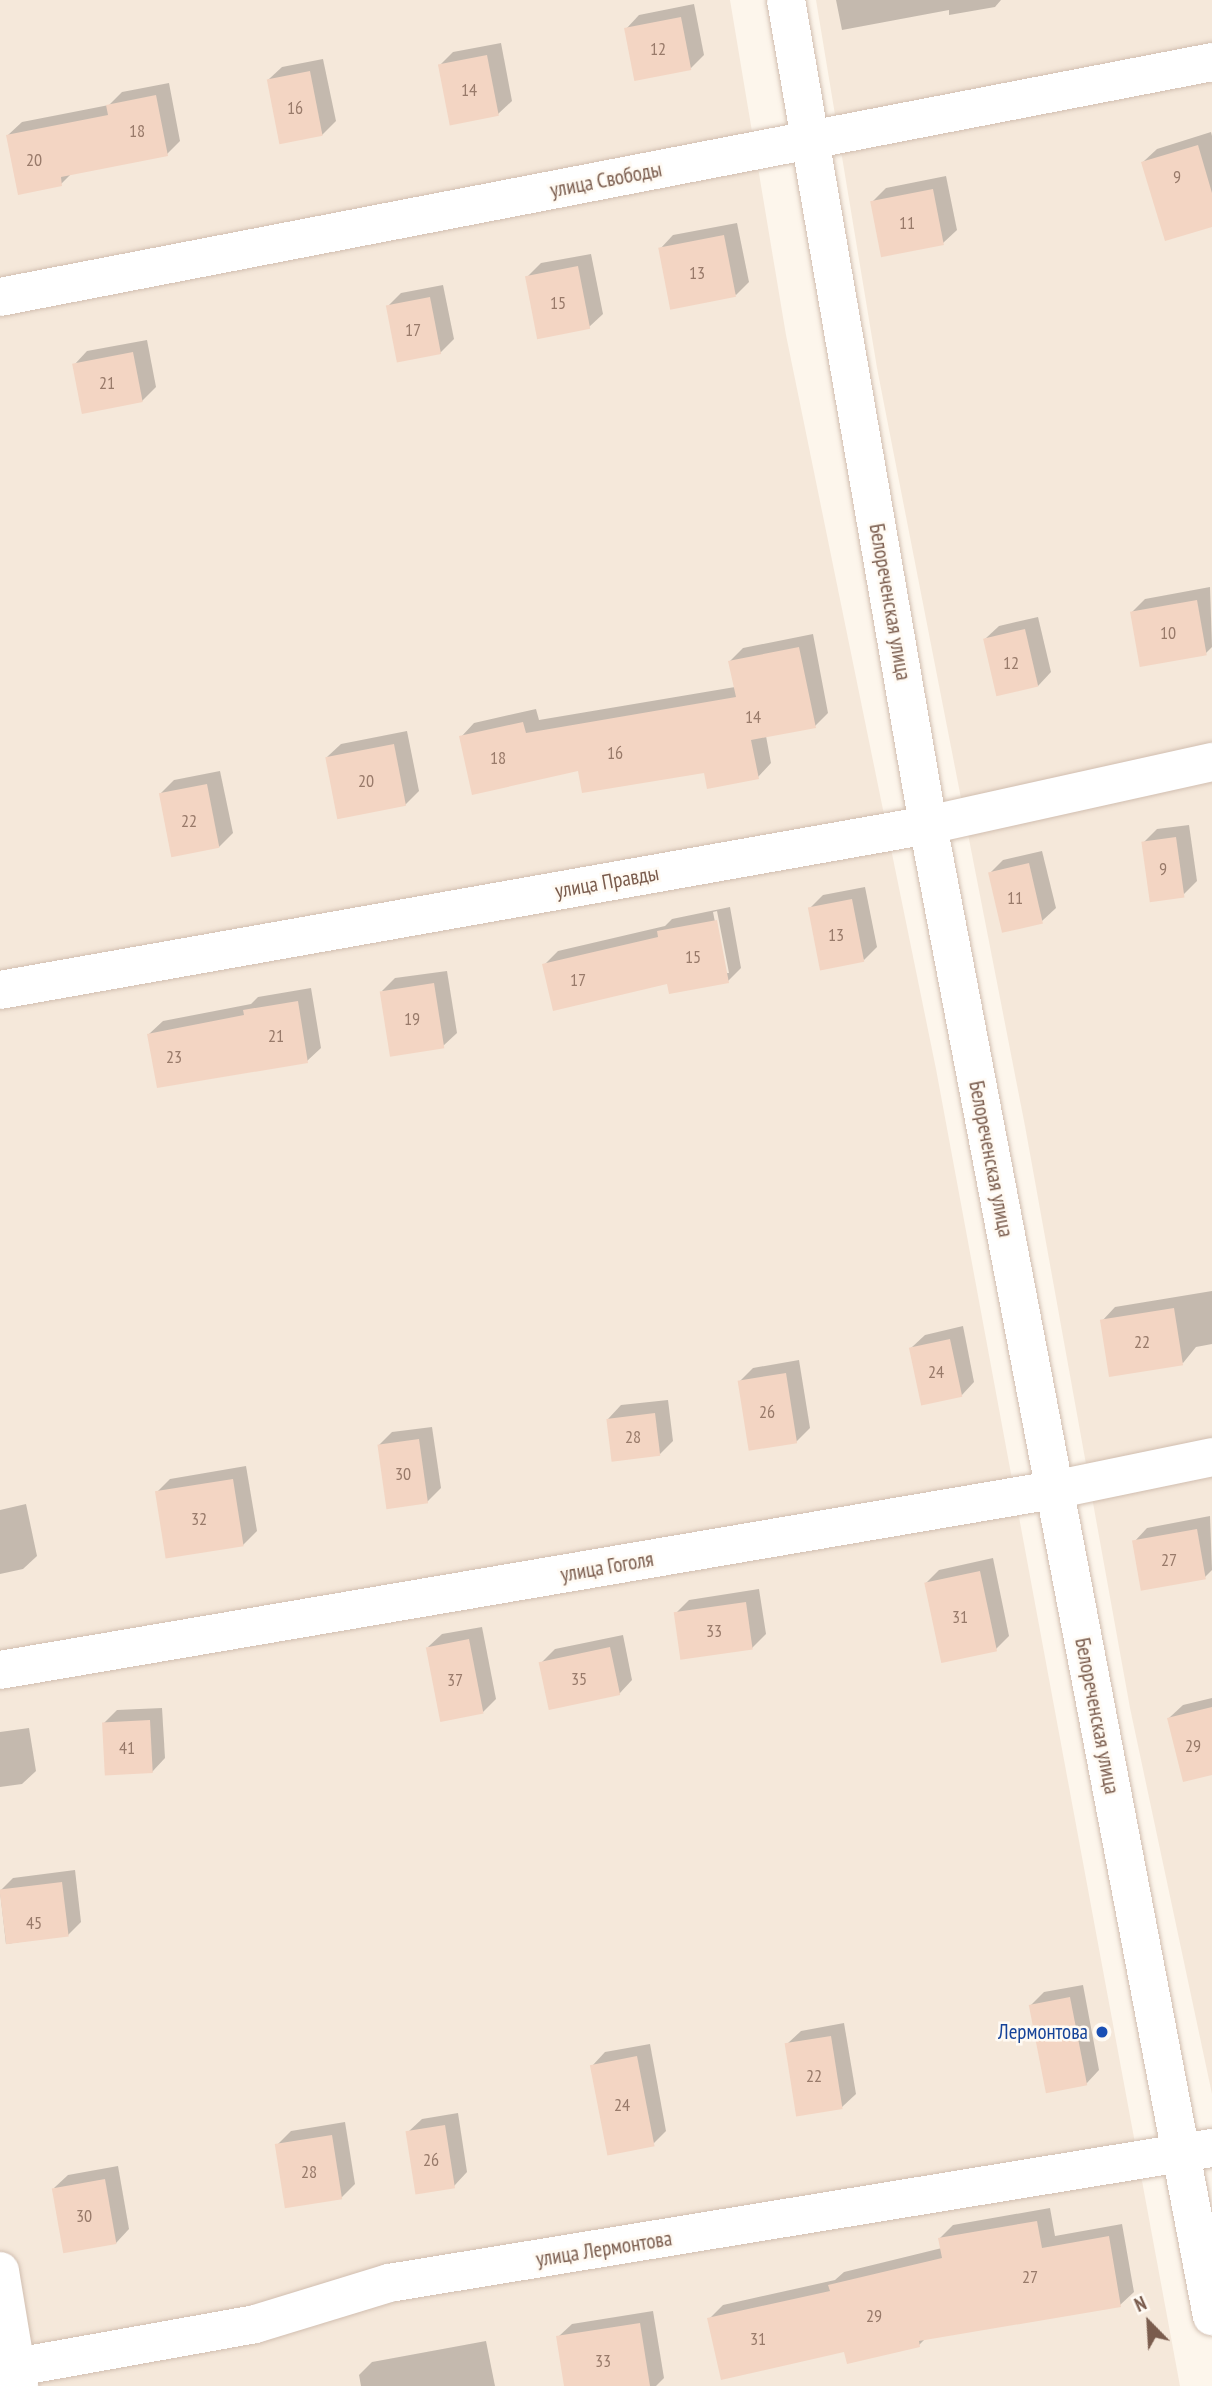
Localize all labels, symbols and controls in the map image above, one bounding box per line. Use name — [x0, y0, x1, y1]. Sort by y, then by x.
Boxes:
house number: 12 — [650, 38, 666, 60]
house number: 14 — [461, 79, 477, 101]
house number: 16 — [287, 97, 303, 119]
house number: 18 — [129, 120, 145, 142]
house number: 20 — [26, 149, 42, 171]
street label: улица Свободы — [548, 157, 664, 203]
house number: 9 — [1173, 166, 1181, 188]
house number: 11 — [899, 212, 915, 234]
house number: 13 — [689, 262, 705, 284]
house number: 15 — [550, 292, 566, 314]
house number: 17 — [405, 319, 421, 341]
house number: 21 — [99, 372, 115, 394]
street label: Белореченская улица — [864, 522, 916, 682]
house number: 10 — [1160, 622, 1176, 644]
house number: 12 — [1003, 652, 1019, 674]
house number: 14 — [745, 706, 761, 728]
house number: 16 — [607, 742, 623, 764]
house number: 18 — [490, 747, 506, 769]
house number: 20 — [358, 770, 374, 792]
house number: 22 — [181, 810, 197, 832]
house number: 9 — [1159, 858, 1167, 880]
street label: улица Правды — [553, 860, 661, 904]
house number: 11 — [1007, 887, 1023, 909]
house number: 13 — [828, 924, 844, 946]
house number: 15 — [685, 946, 701, 968]
house number: 17 — [570, 969, 586, 991]
house number: 19 — [404, 1008, 420, 1030]
house number: 21 — [268, 1025, 284, 1047]
house number: 23 — [166, 1046, 182, 1068]
street label: Белореченская улица — [963, 1079, 1019, 1239]
house number: 22 — [1134, 1331, 1150, 1353]
house number: 24 — [928, 1361, 944, 1383]
house number: 26 — [759, 1401, 775, 1423]
house number: 28 — [625, 1426, 641, 1448]
house number: 30 — [395, 1463, 411, 1485]
house number: 32 — [191, 1508, 207, 1530]
street label: улица Гоголя — [559, 1546, 655, 1588]
house number: 27 — [1161, 1549, 1177, 1571]
house number: 31 — [952, 1606, 968, 1628]
house number: 33 — [706, 1620, 722, 1642]
street label: Белореченская улица — [1069, 1636, 1125, 1796]
house number: 35 — [571, 1668, 587, 1690]
house number: 37 — [447, 1669, 463, 1691]
house number: 29 — [1185, 1735, 1201, 1757]
house number: 41 — [119, 1737, 135, 1759]
house number: 45 — [26, 1912, 42, 1934]
place label: Лермонтова — [998, 2019, 1088, 2045]
marker: Лермонтова — [1094, 2024, 1110, 2040]
house number: 22 — [806, 2065, 822, 2087]
house number: 24 — [614, 2094, 630, 2116]
house number: 26 — [423, 2149, 439, 2171]
house number: 28 — [301, 2161, 317, 2183]
house number: 30 — [76, 2205, 92, 2227]
street label: улица Лермонтова — [534, 2226, 674, 2272]
house number: 27 — [1022, 2266, 1038, 2288]
north arrow — [1114, 2288, 1184, 2358]
text: N — [1131, 2291, 1150, 2317]
house number: 29 — [866, 2305, 882, 2327]
house number: 31 — [750, 2328, 766, 2350]
house number: 33 — [595, 2350, 611, 2372]

